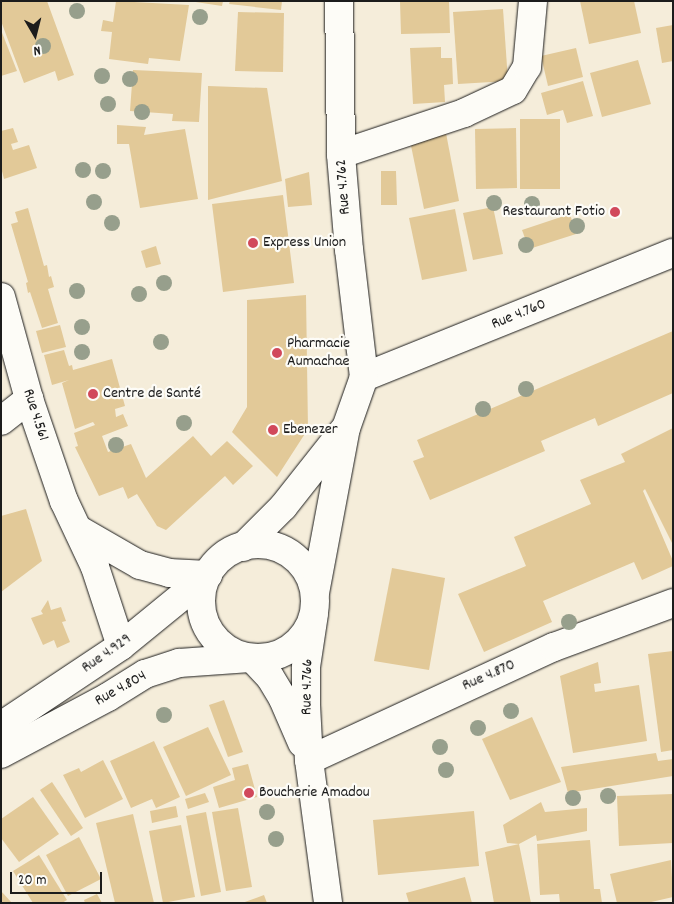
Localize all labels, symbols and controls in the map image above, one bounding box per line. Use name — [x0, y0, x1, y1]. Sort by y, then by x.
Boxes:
north arrow — [10, 10, 60, 60]
text: N — [32, 39, 42, 60]
street label: Rue 4.762 — [332, 159, 356, 215]
place label: Restaurant Fotio — [503, 202, 605, 222]
marker: Restaurant Fotio — [609, 206, 621, 218]
place label: Express Union — [263, 233, 346, 253]
marker: Express Union — [247, 237, 259, 249]
street label: Rue 4.760 — [489, 295, 549, 335]
place label: Pharmacie Aumachae — [287, 334, 350, 372]
marker: Pharmacie Aumachae — [271, 347, 283, 359]
place label: Centre de Santé — [103, 384, 201, 404]
street label: Rue 4.561 — [18, 387, 52, 443]
marker: Centre de Santé — [87, 388, 99, 400]
place label: Ebenezer — [283, 420, 338, 440]
marker: Ebenezer — [267, 424, 279, 436]
street label: Rue 4.929 — [78, 630, 136, 678]
street label: Rue 4.870 — [460, 656, 518, 696]
street label: Rue 4.766 — [298, 659, 318, 715]
street label: Rue 4.804 — [92, 667, 150, 711]
place label: Boucherie Amadou — [259, 783, 370, 803]
marker: Boucherie Amadou — [243, 787, 255, 799]
scale bar — [12, 862, 105, 894]
text: 20 m — [18, 870, 46, 892]

